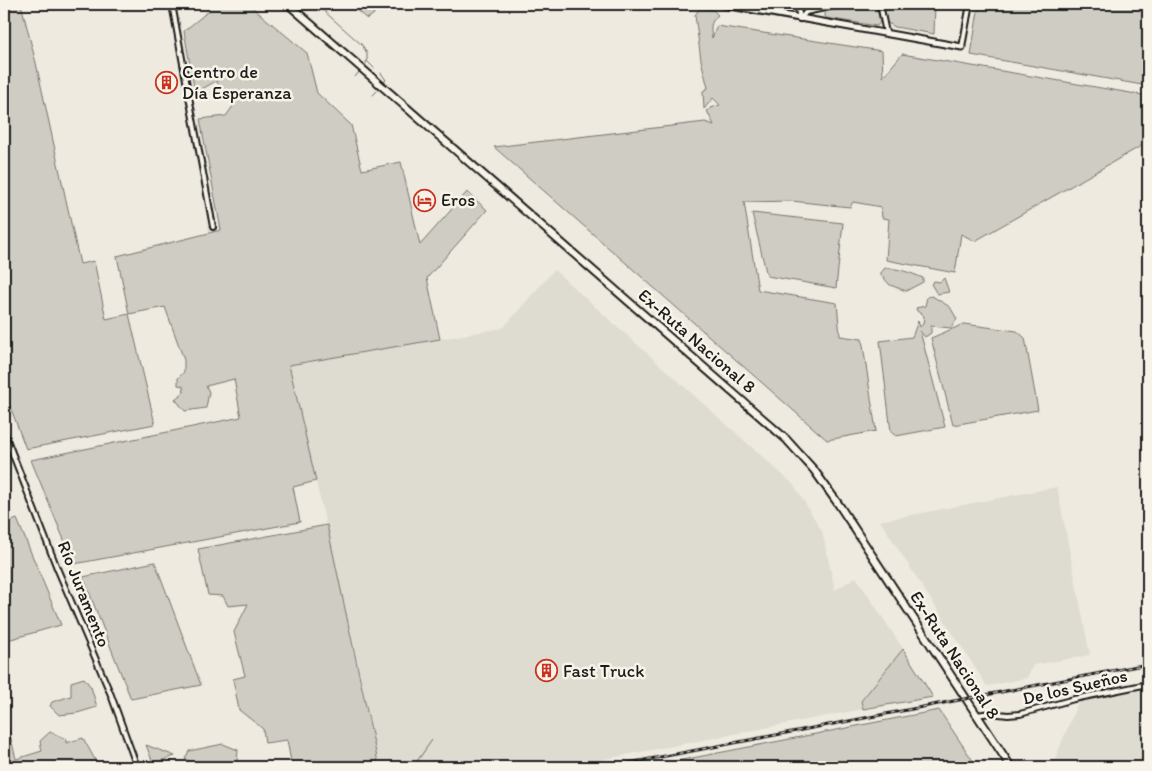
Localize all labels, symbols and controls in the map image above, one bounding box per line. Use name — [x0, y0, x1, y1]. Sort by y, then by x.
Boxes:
place label: Centro de Día Esperanza — [182, 61, 292, 104]
building icon: Centro de Día Esperanza — [154, 70, 178, 94]
hotel icon: Eros — [413, 188, 437, 212]
place label: Eros — [441, 189, 475, 211]
street label: Ex-Ruta Nacional 8 — [634, 284, 760, 398]
street label: Río Juramento — [53, 538, 115, 650]
street label: Ex-Ruta Nacional 8 — [905, 587, 1005, 723]
building icon: Fast Truck — [535, 659, 559, 683]
place label: Fast Truck — [563, 660, 645, 682]
street label: De los Sueños — [1020, 664, 1130, 710]

